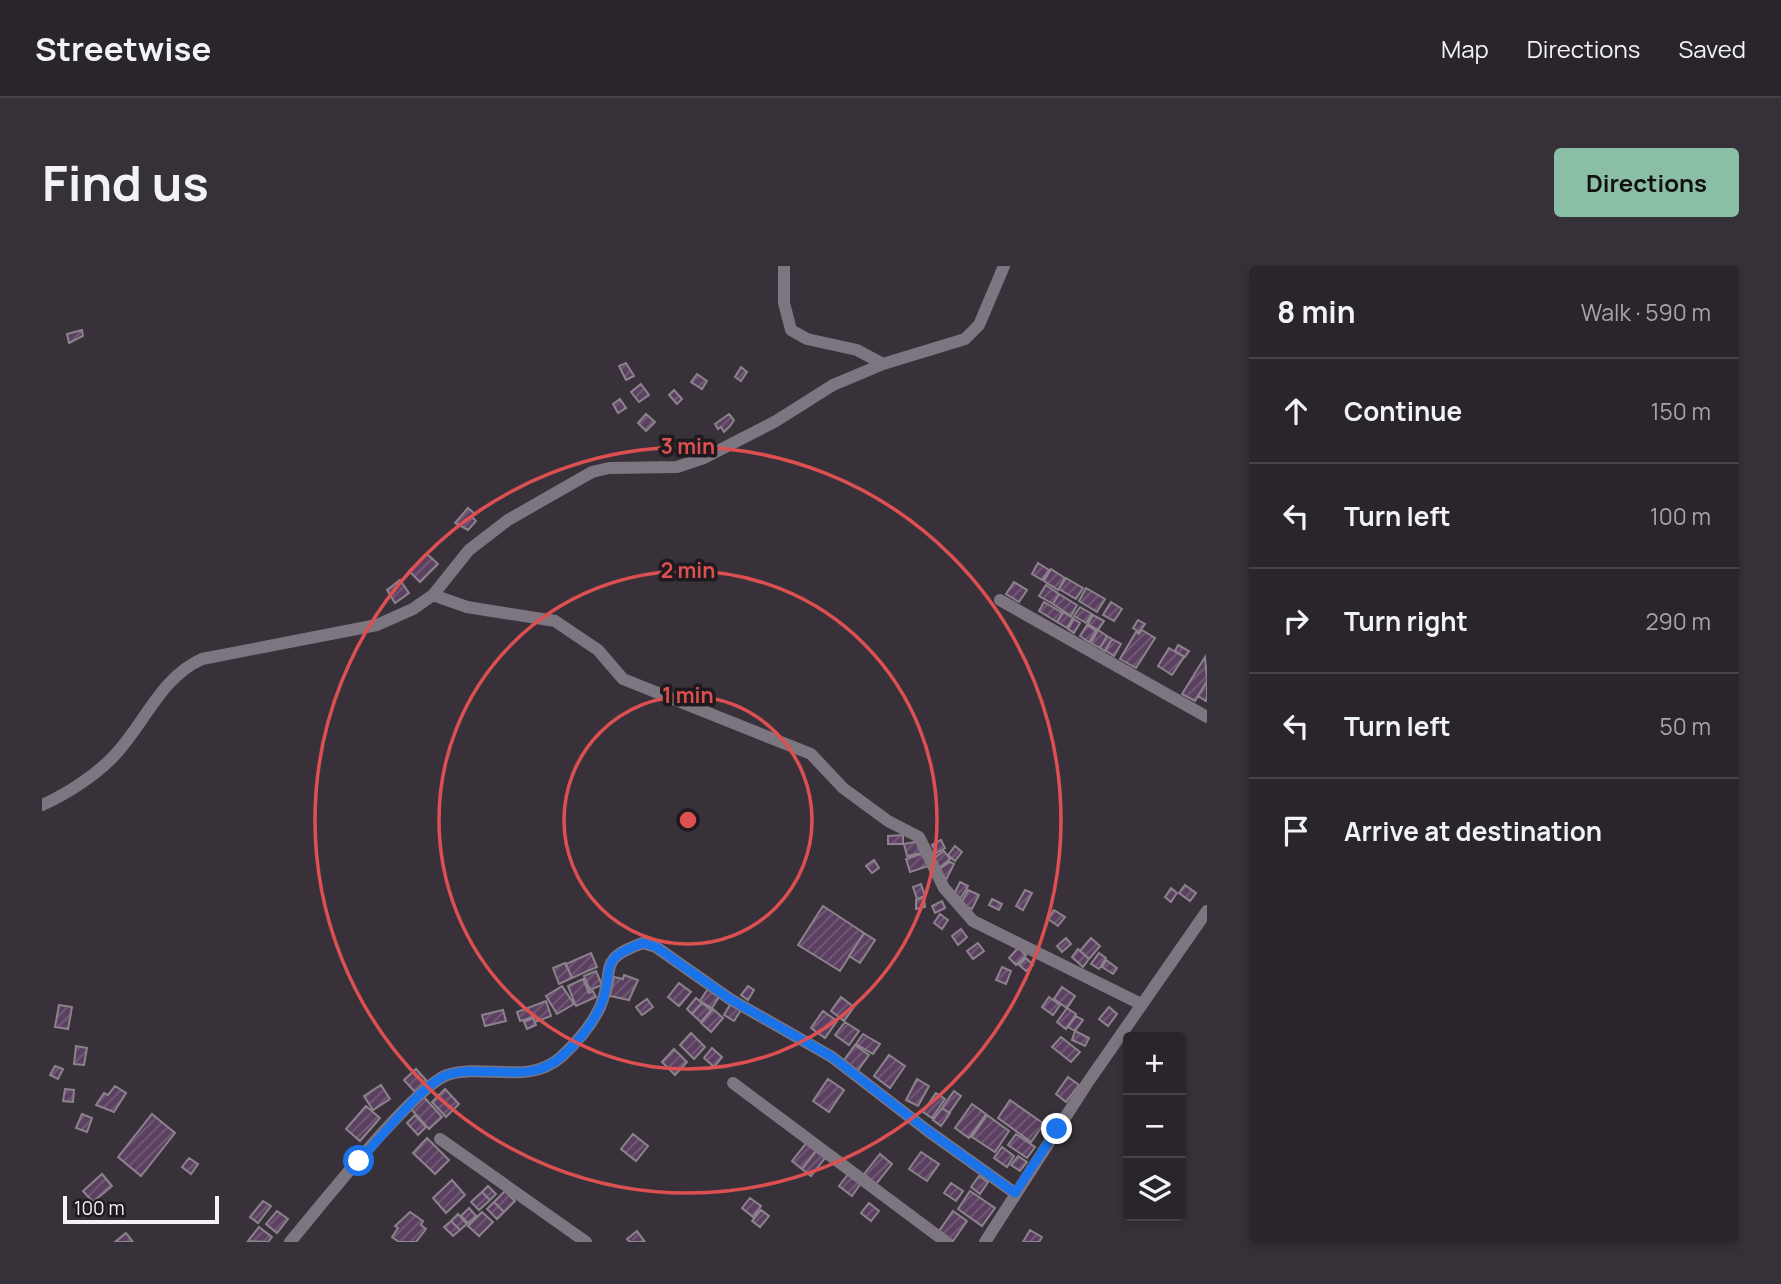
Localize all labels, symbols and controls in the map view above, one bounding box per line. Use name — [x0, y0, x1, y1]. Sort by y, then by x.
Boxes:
text: Streetwise — [35, 26, 211, 71]
text: Map — [1441, 32, 1489, 65]
text: Directions — [1527, 32, 1640, 65]
text: Saved — [1678, 32, 1746, 65]
button: Directions — [1554, 148, 1739, 217]
text: Find us — [42, 149, 209, 216]
text: 8 min — [1277, 291, 1356, 332]
text: Walk · 590 m — [1581, 296, 1711, 328]
icon: ahead — [1277, 392, 1315, 430]
text: Continue — [1344, 393, 1462, 429]
text: 150 m — [1651, 395, 1711, 427]
text: 3 min — [661, 432, 715, 460]
icon: left — [1277, 497, 1315, 535]
text: Turn left — [1344, 498, 1451, 534]
text: 100 m — [1650, 500, 1711, 532]
text: 2 min — [661, 556, 715, 584]
icon: right — [1277, 602, 1315, 640]
text: Turn right — [1344, 603, 1468, 639]
text: 290 m — [1645, 605, 1711, 637]
text: 1 min — [662, 681, 714, 709]
icon: left — [1277, 707, 1315, 745]
text: Turn left — [1344, 708, 1451, 744]
text: 50 m — [1660, 710, 1711, 742]
centre of rings — [676, 808, 700, 832]
icon: arrive — [1277, 812, 1315, 850]
text: Arrive at destination — [1344, 813, 1602, 849]
map controls — [1123, 1032, 1186, 1221]
button: + — [1123, 1032, 1186, 1095]
button: − — [1123, 1095, 1186, 1158]
route end — [1041, 1113, 1072, 1144]
route start — [343, 1145, 374, 1176]
button: layers — [1123, 1158, 1186, 1221]
scale bar — [63, 1193, 219, 1225]
text: 100 m — [74, 1195, 125, 1221]

